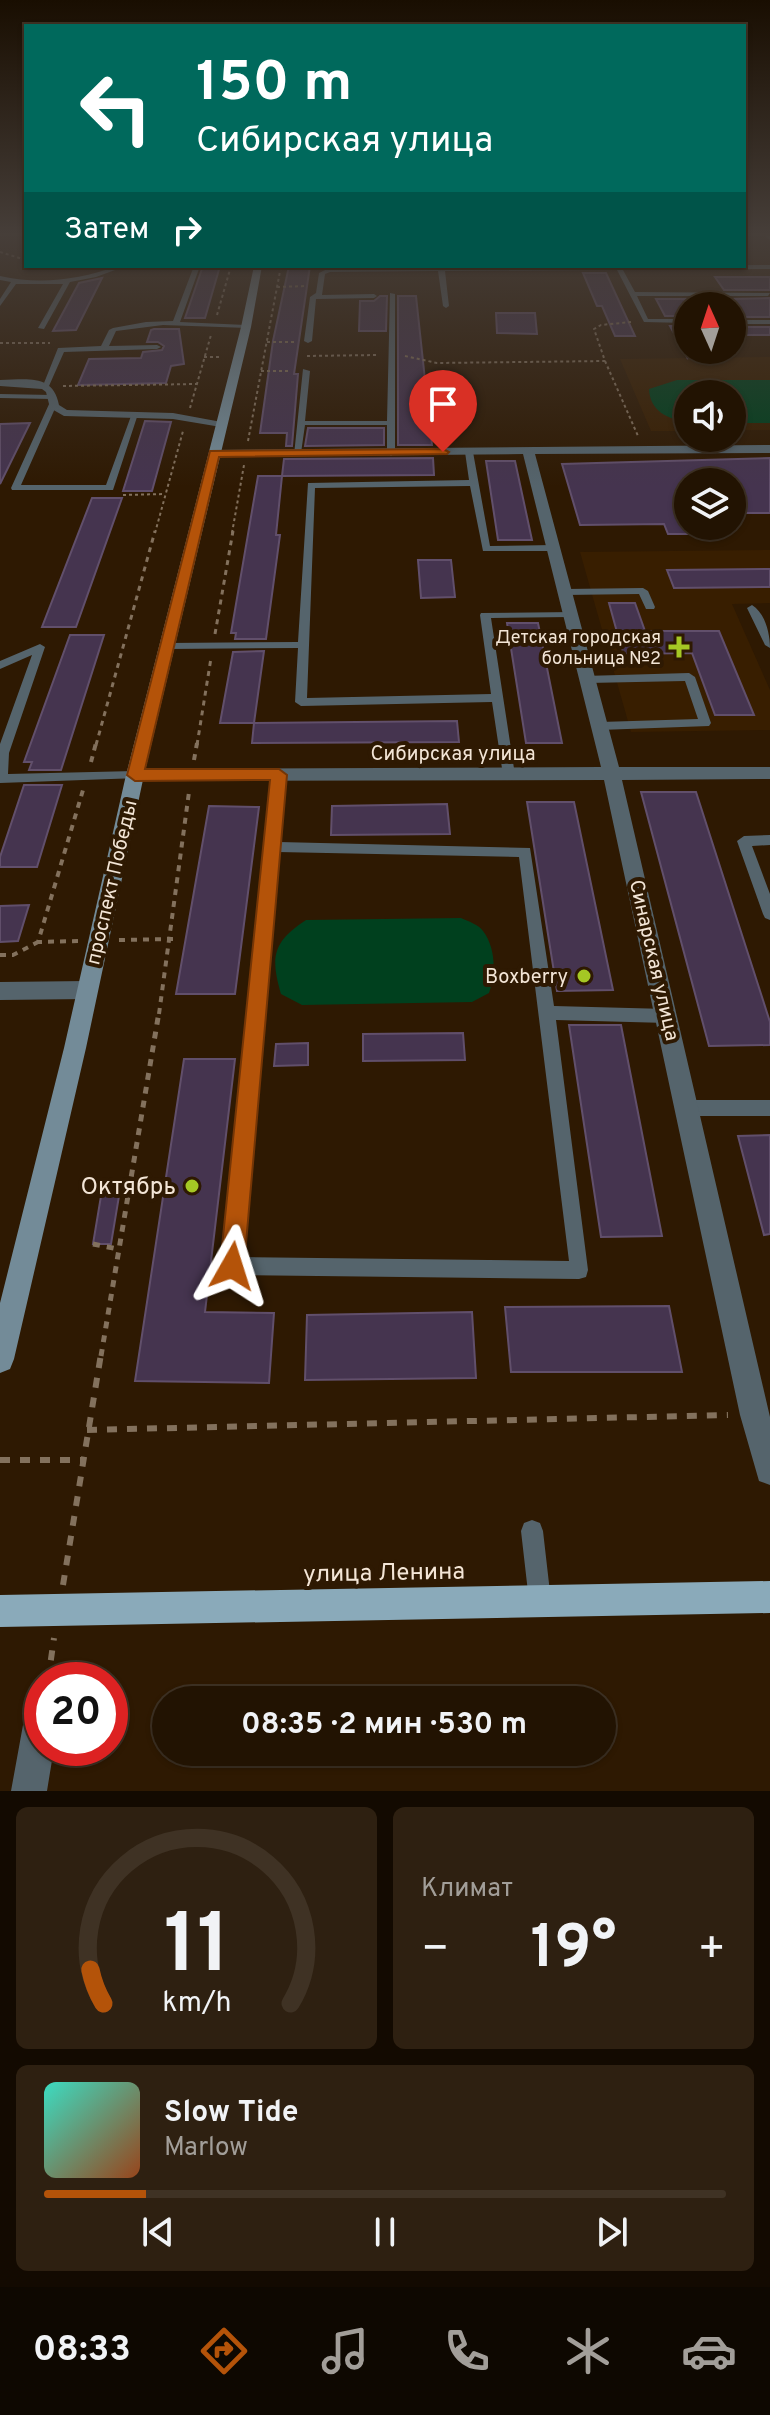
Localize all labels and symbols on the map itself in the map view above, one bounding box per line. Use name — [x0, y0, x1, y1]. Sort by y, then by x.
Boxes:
north arrow — [674, 292, 746, 364]
pin — [409, 370, 477, 452]
place label: Детская городская больница №2 — [495, 627, 661, 671]
marker: Детская городская больница №2 — [668, 636, 690, 658]
street label: Сибирская улица — [370, 742, 536, 768]
street label: проспект Победы — [81, 797, 145, 967]
street label: Синарская улица — [622, 877, 684, 1043]
place label: Boxberry — [485, 965, 568, 991]
marker: Boxberry — [575, 967, 593, 985]
place label: Октябрь — [80, 1173, 176, 1203]
marker: Октябрь — [183, 1177, 201, 1195]
position arrow — [190, 1224, 274, 1308]
street label: улица Ленина — [303, 1558, 465, 1590]
speed limit sign: 20 — [24, 1662, 128, 1766]

